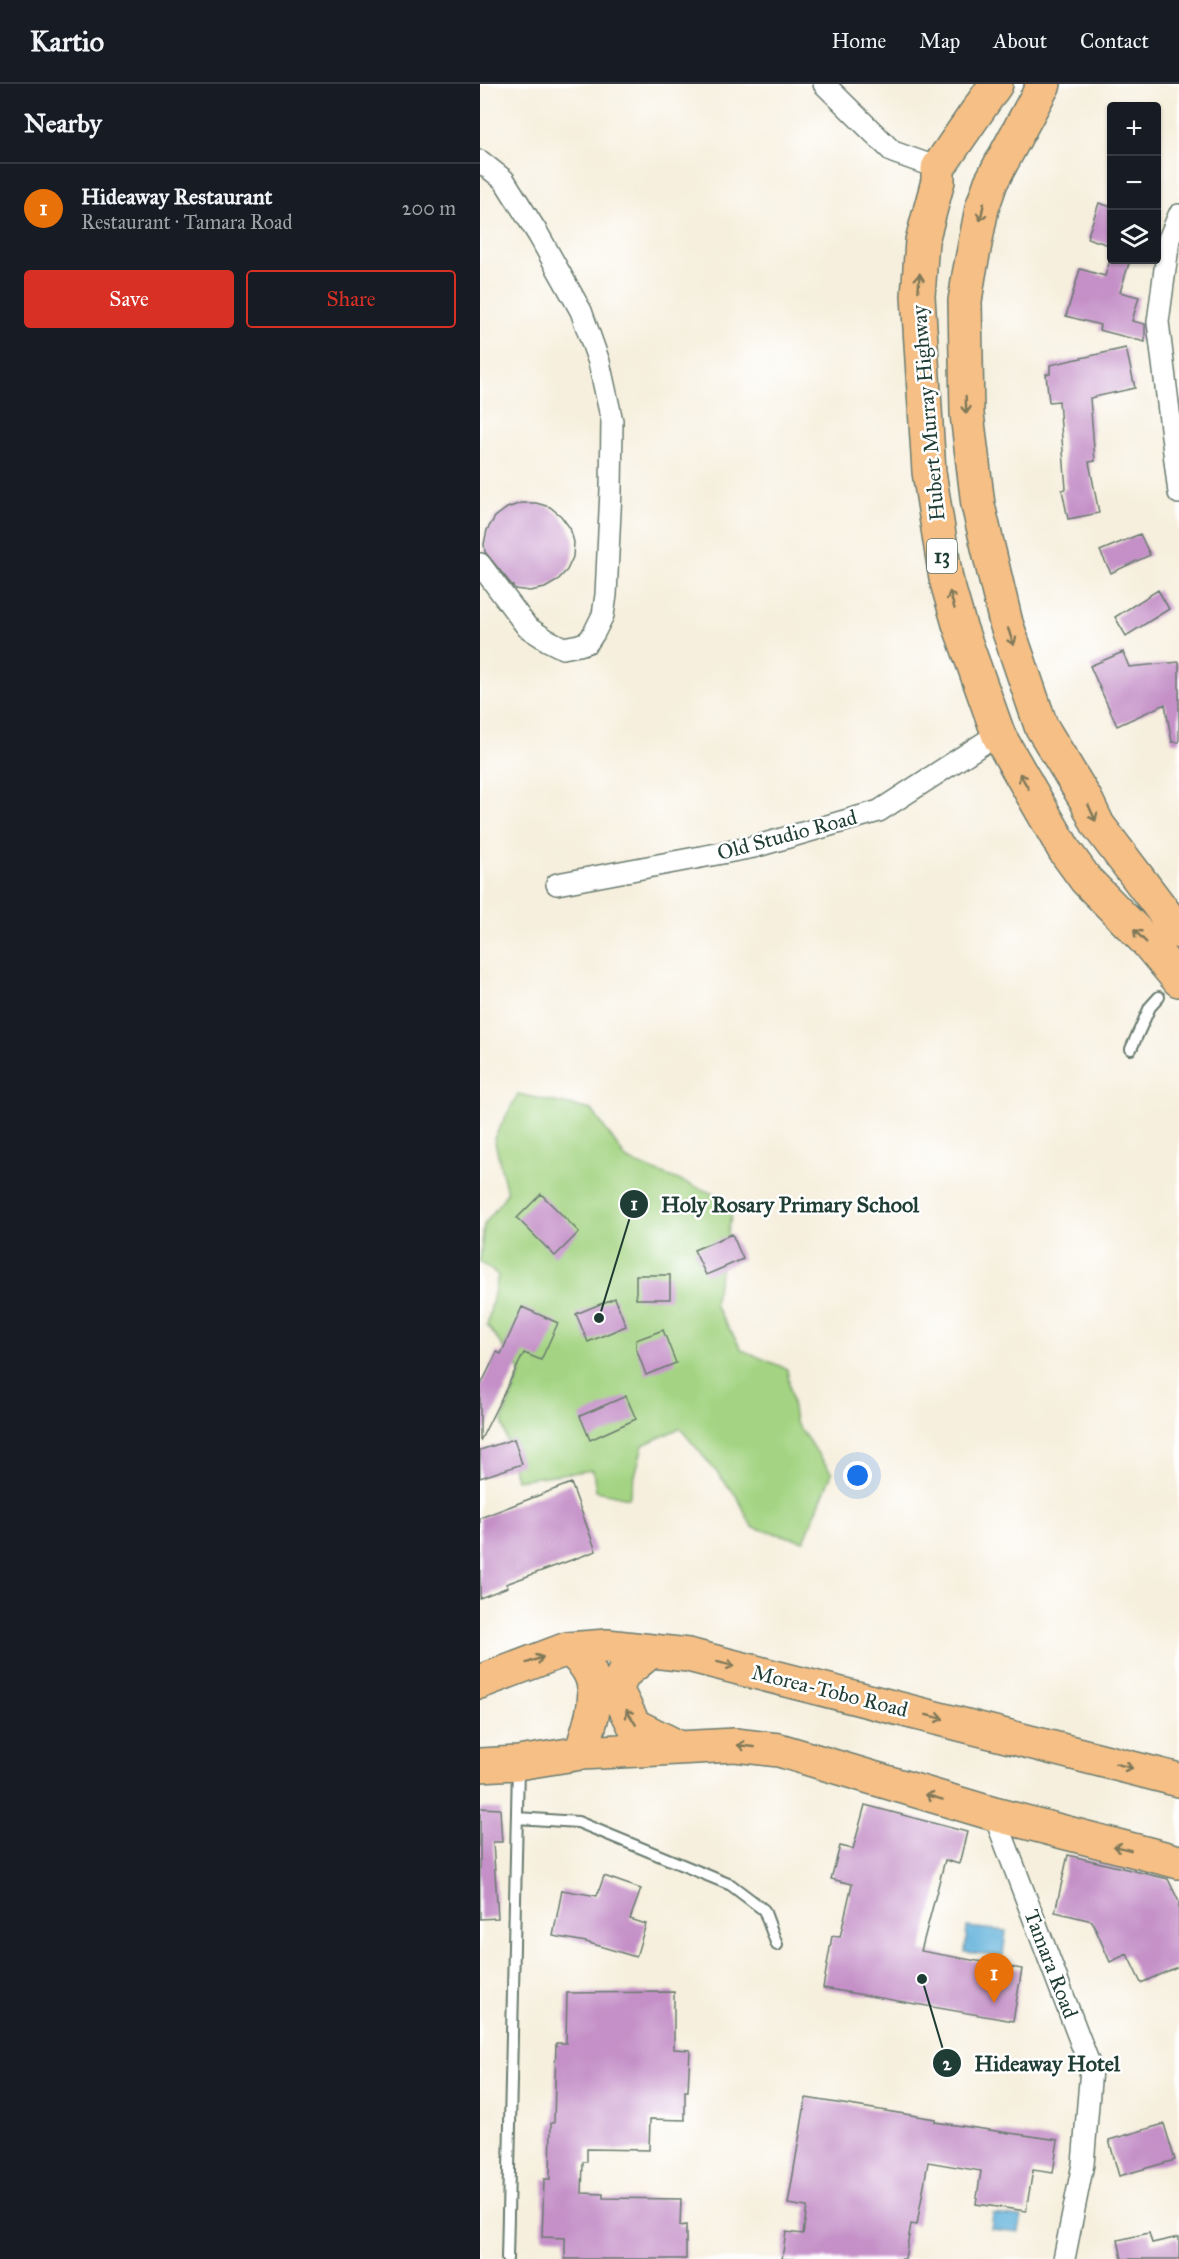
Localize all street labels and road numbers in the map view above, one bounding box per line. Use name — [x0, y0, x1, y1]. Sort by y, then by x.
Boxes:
street label: Hubert Murray Highway — [906, 303, 950, 522]
road number: 13 — [927, 539, 957, 573]
street label: Old Studio Road — [714, 804, 860, 866]
street label: Morea-Tobo Road — [749, 1659, 911, 1723]
street label: Tamara Road — [1018, 1906, 1084, 2023]

